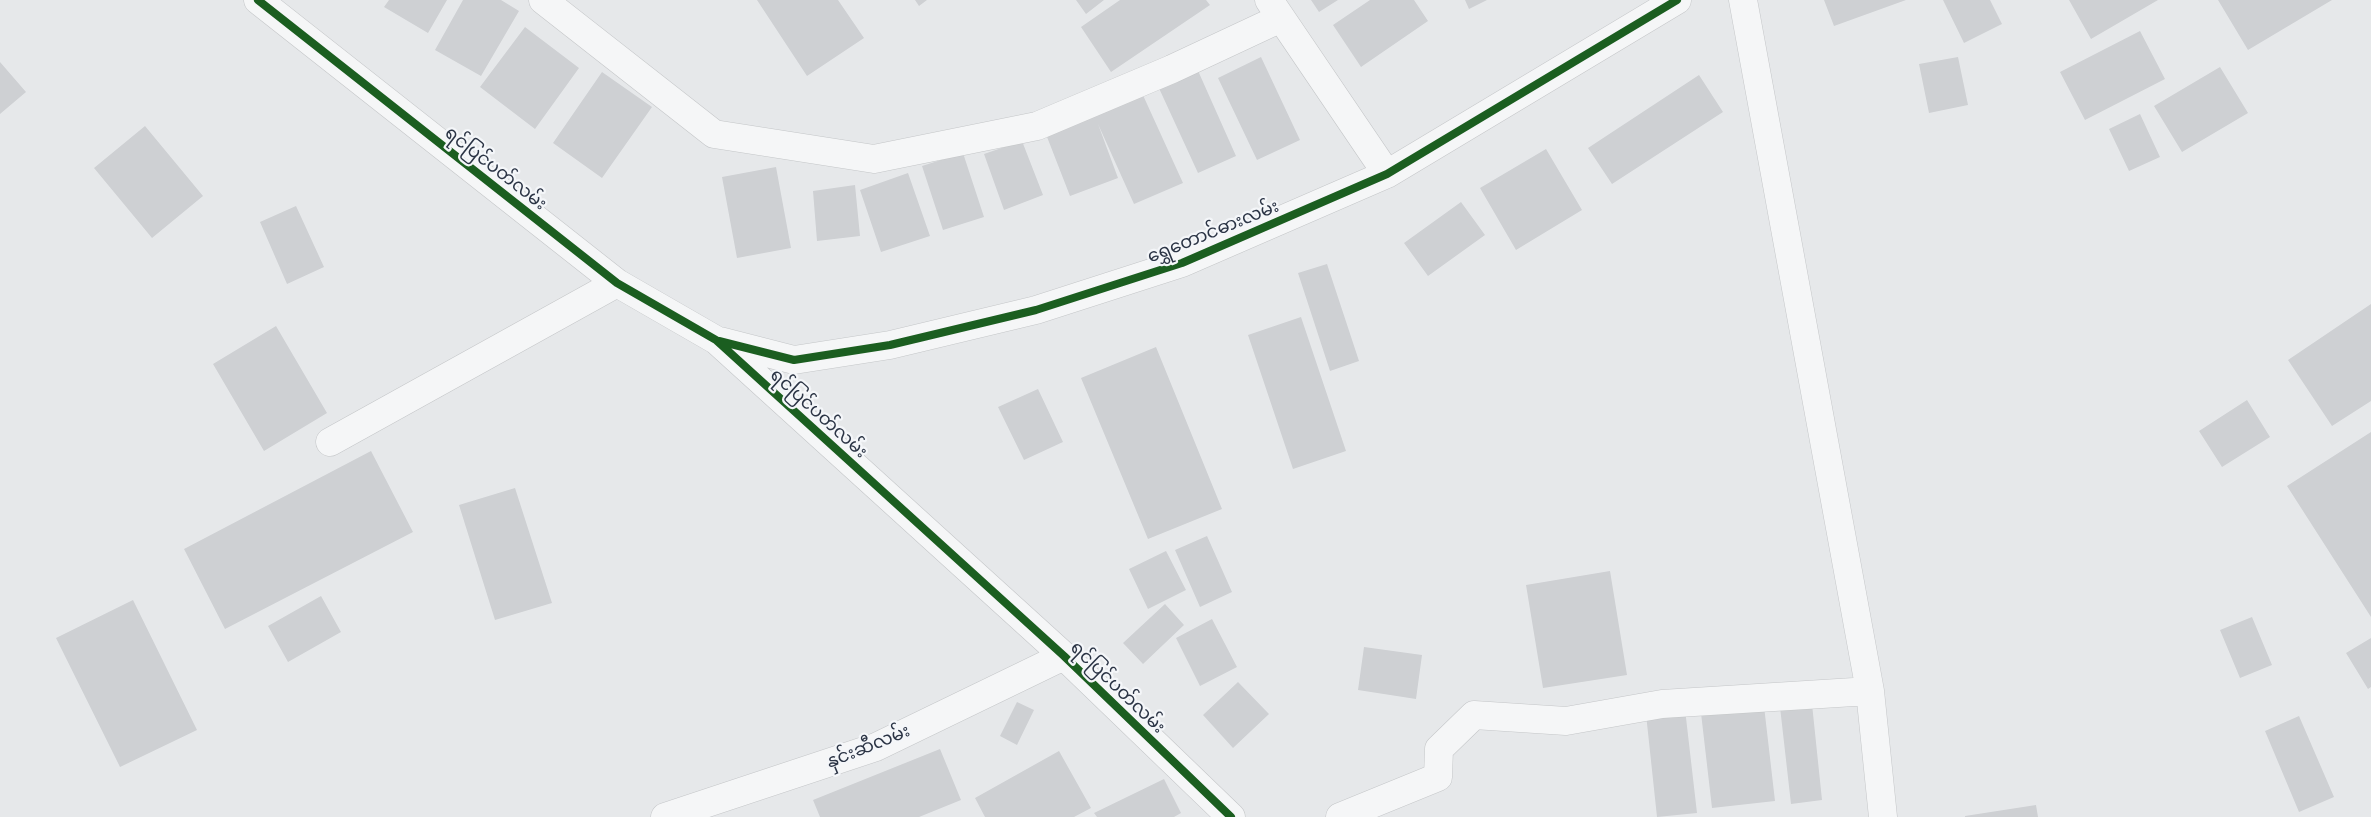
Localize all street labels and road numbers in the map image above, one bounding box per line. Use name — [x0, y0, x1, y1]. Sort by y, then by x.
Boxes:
street label: ရင်ပြင်ပတ်လမ်း — [441, 122, 551, 214]
street label: ရွှေတောင်ဓားလမ်း — [1144, 195, 1282, 267]
street label: ရင်ပြင်ပတ်လမ်း — [766, 364, 872, 462]
street label: ရင်ပြင်ပတ်လမ်း — [1066, 636, 1170, 738]
street label: နှင်းဆီလမ်း — [823, 719, 913, 773]

